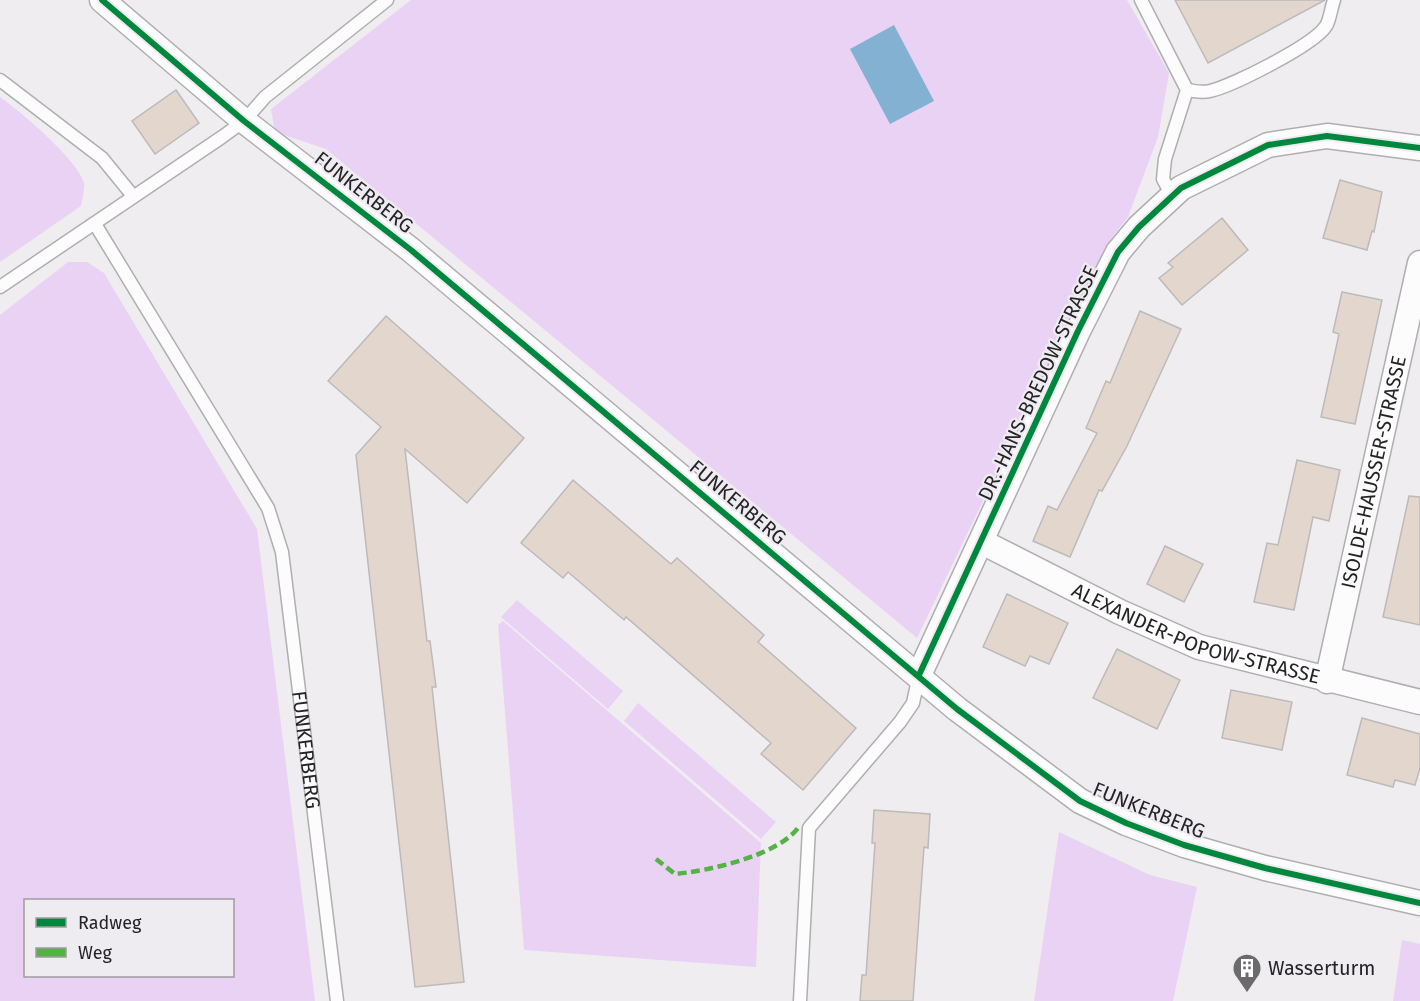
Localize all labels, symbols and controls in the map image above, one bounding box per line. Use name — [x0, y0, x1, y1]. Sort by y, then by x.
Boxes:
street label: FUNKERBERG — [310, 146, 418, 238]
street label: DR.-HANS-BREDOW-STRASSE — [973, 262, 1103, 504]
street label: ISOLDE-HAUSSER-STRASSE — [1336, 353, 1411, 591]
street label: FUNKERBERG — [685, 455, 791, 549]
street label: ALEXANDER-POPOW-STRASSE — [1068, 578, 1322, 689]
street label: FUNKERBERG — [287, 689, 325, 810]
street label: FUNKERBERG — [1089, 777, 1209, 843]
legend — [24, 899, 234, 977]
text: Radweg — [78, 912, 142, 934]
text: Weg — [78, 942, 112, 964]
building icon: Wasserturm — [1231, 952, 1263, 994]
place label: Wasserturm — [1268, 956, 1375, 980]

